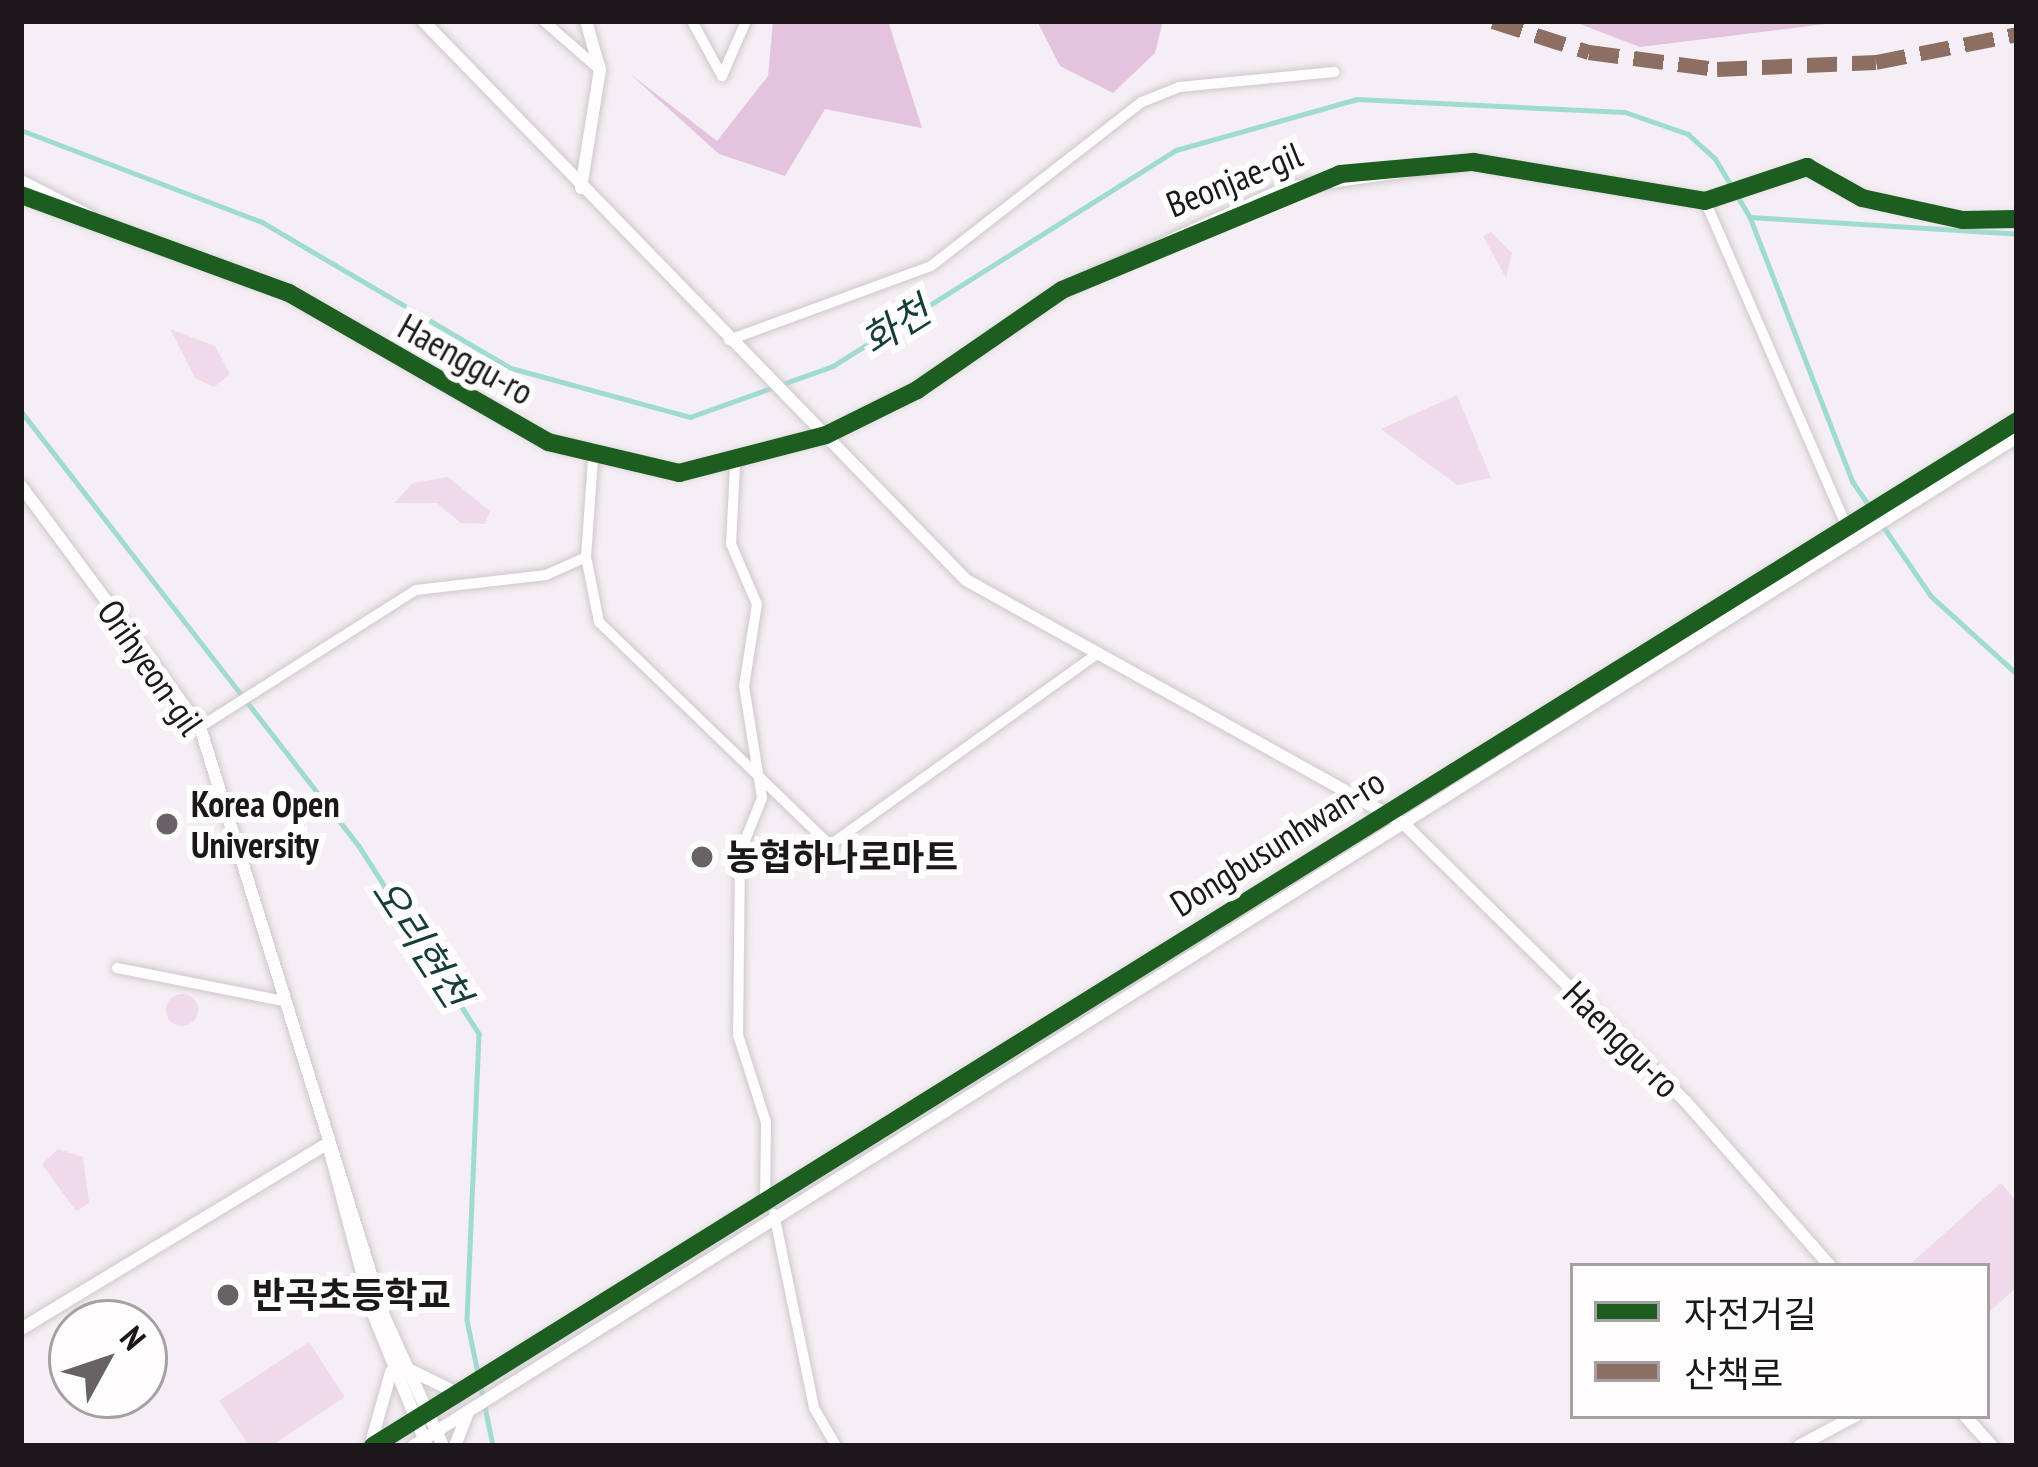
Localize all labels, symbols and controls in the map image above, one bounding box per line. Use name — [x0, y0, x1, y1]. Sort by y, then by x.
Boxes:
street label: Beonjae-gil — [1160, 132, 1308, 226]
water label: 화천 — [853, 287, 939, 365]
street label: Haenggu-ro — [391, 304, 541, 414]
street label: Orihyeon-gil — [89, 591, 213, 743]
street label: Dongbusunhwan-ro — [1162, 759, 1392, 925]
place label: Korea Open University — [191, 781, 340, 866]
marker: Korea Open University — [154, 811, 180, 837]
place label: 농협하나로마트 — [726, 835, 958, 879]
marker: 농협하나로마트 — [689, 844, 715, 870]
water label: 오리현천 — [362, 870, 480, 1016]
street label: Haenggu-ro — [1555, 972, 1689, 1106]
legend — [1570, 1263, 1990, 1419]
place label: 반곡초등학교 — [252, 1273, 451, 1317]
marker: 반곡초등학교 — [215, 1282, 241, 1308]
text: 자전거길 — [1684, 1290, 1816, 1337]
north arrow — [48, 1299, 168, 1419]
text: N — [111, 1317, 156, 1358]
text: 산책로 — [1684, 1350, 1783, 1397]

